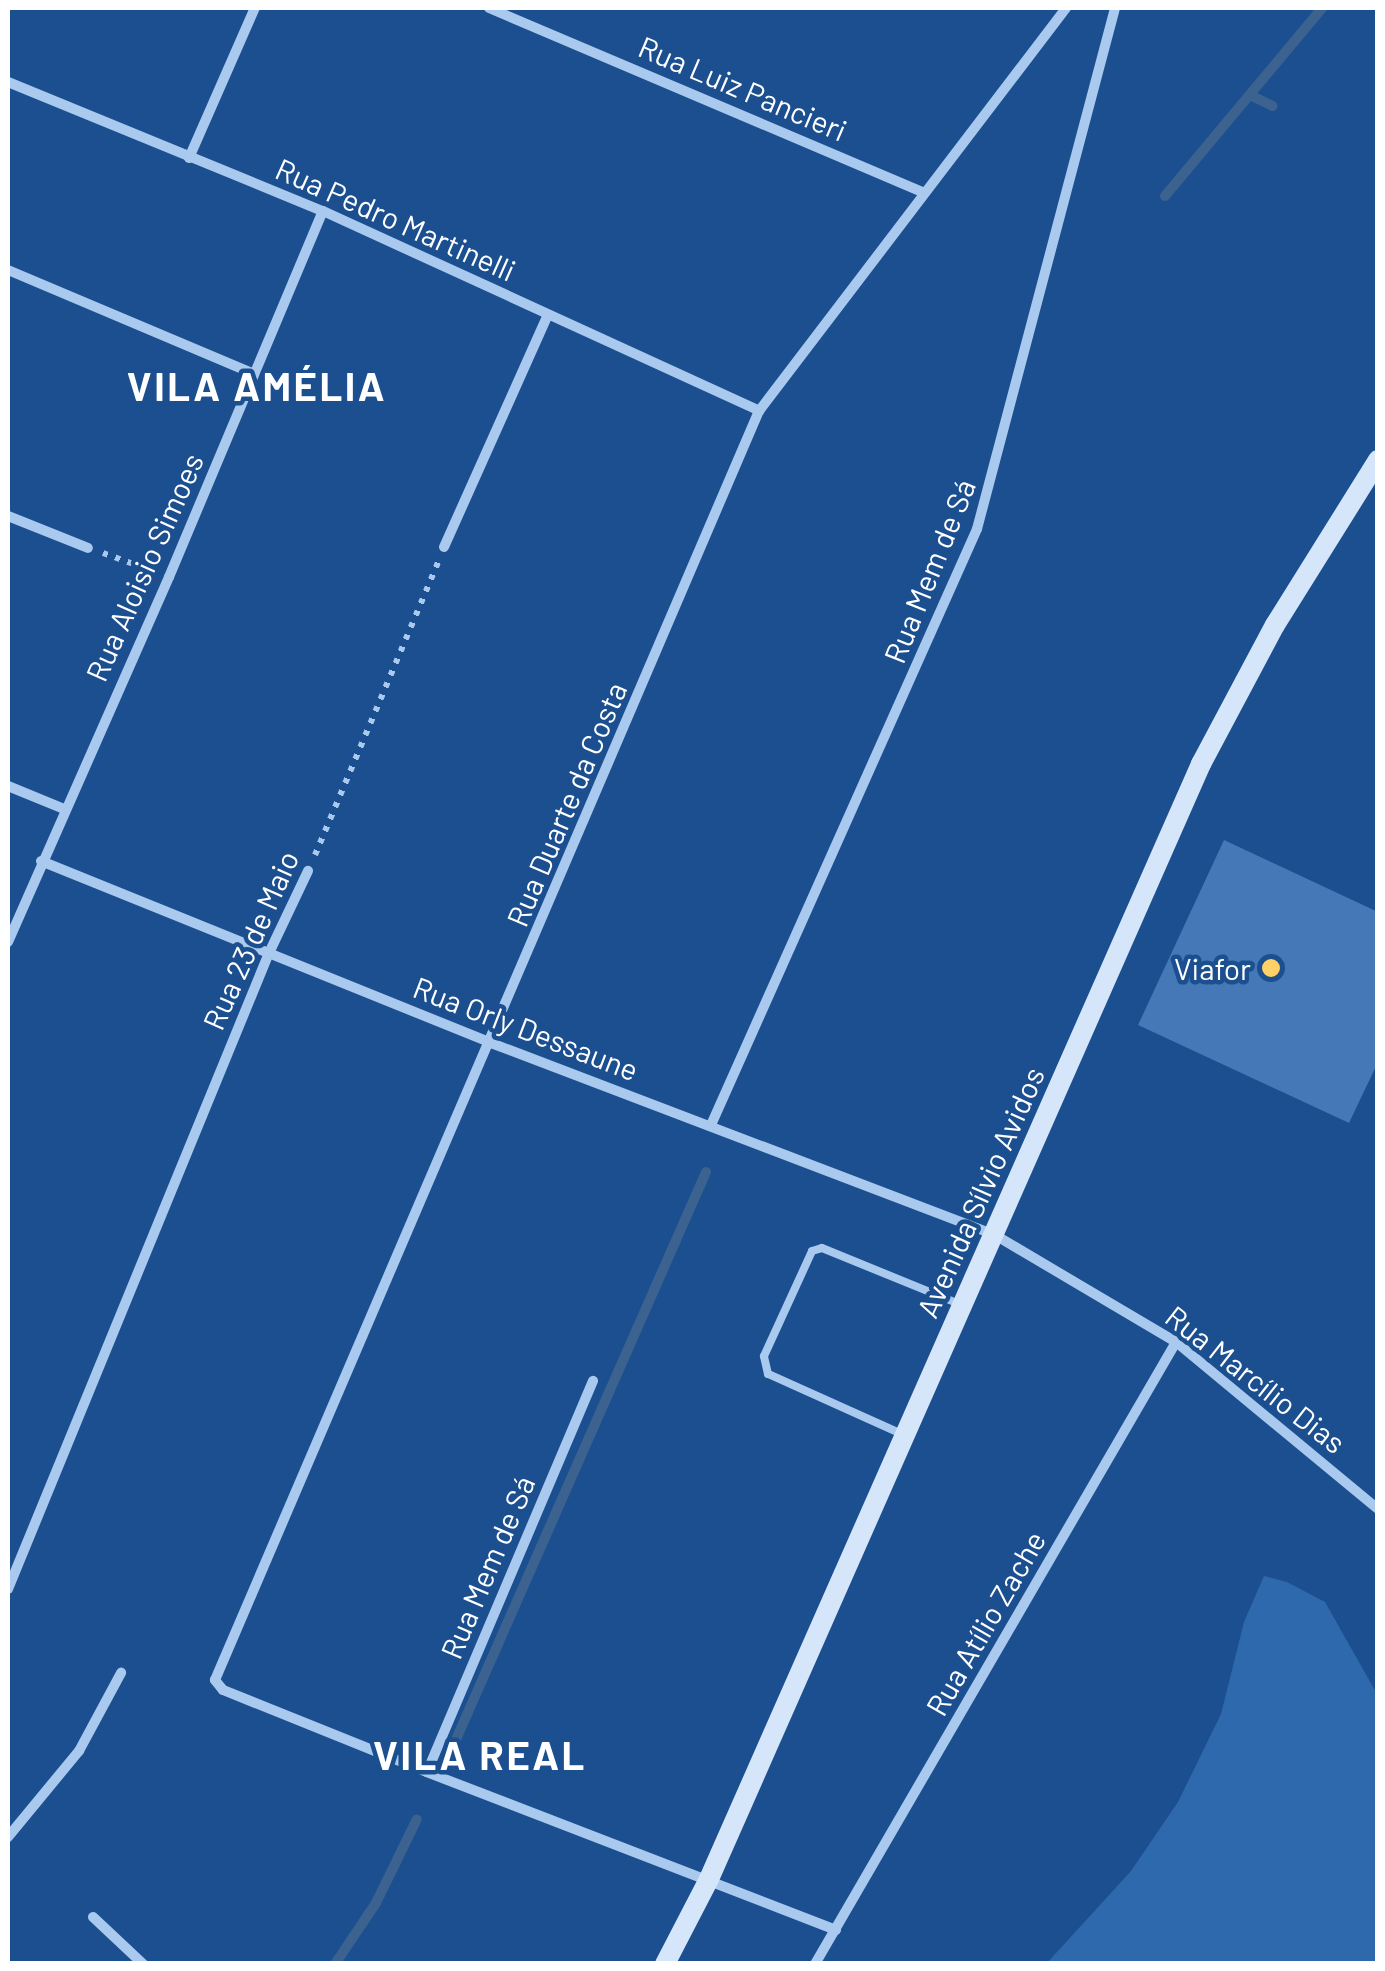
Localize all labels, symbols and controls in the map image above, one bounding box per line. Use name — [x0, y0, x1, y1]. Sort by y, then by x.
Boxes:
street label: Rua Luiz Pancieri — [633, 28, 853, 148]
street label: Rua Pedro Martinelli — [271, 150, 521, 288]
district label: VILA AMÉLIA — [127, 361, 387, 409]
street label: Rua Aloisio Simoes — [78, 448, 210, 686]
street label: Rua Mem de Sá — [876, 474, 982, 668]
street label: Rua Duarte da Costa — [498, 676, 634, 932]
street label: Rua 23 de Maio — [194, 845, 306, 1035]
place label: Viafor — [1174, 950, 1251, 986]
marker: Viafor — [1260, 957, 1282, 979]
street label: Rua Orly Dessaune — [408, 969, 644, 1087]
street label: Avenida Sílvio Avidos — [909, 1061, 1051, 1323]
street label: Rua Marcílio Dias — [1159, 1298, 1353, 1460]
street label: Rua Mem de Sá — [432, 1470, 542, 1664]
street label: Rua Atílio Zache — [918, 1524, 1052, 1722]
district label: VILA REAL — [373, 1730, 587, 1778]

